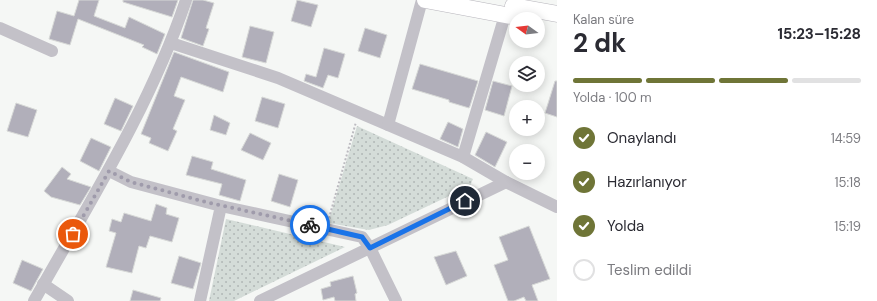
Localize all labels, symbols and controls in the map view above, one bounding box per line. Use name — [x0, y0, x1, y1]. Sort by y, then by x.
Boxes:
text: Kalan süre — [573, 11, 634, 28]
north arrow — [509, 12, 545, 48]
map controls — [509, 12, 545, 180]
text: 15:23–15:28 — [778, 24, 861, 44]
text: 2 dk — [573, 26, 626, 60]
button: layers — [509, 56, 545, 92]
text: Yolda · 100 m — [573, 89, 652, 106]
button: + — [509, 100, 545, 136]
icon: check — [573, 127, 595, 149]
text: Onaylandı — [607, 128, 676, 148]
text: 14:59 — [831, 130, 861, 147]
button: − — [509, 144, 545, 180]
icon: check — [573, 171, 595, 193]
text: Hazırlanıyor — [607, 172, 687, 192]
text: 15:18 — [834, 174, 861, 191]
pin — [448, 184, 482, 218]
icon: home — [454, 190, 476, 212]
courier — [290, 205, 330, 245]
icon: bike — [299, 214, 321, 236]
icon: check — [573, 215, 595, 237]
text: Yolda — [607, 216, 644, 236]
pin — [56, 217, 90, 251]
text: 15:19 — [834, 218, 861, 235]
icon: bag — [62, 223, 84, 245]
text: Teslim edildi — [607, 260, 692, 280]

